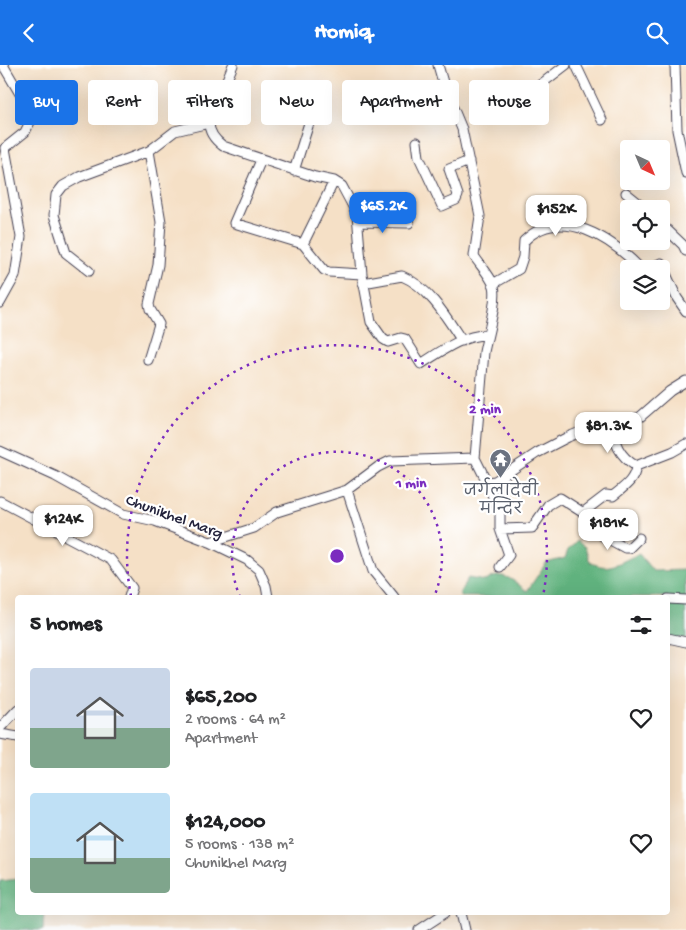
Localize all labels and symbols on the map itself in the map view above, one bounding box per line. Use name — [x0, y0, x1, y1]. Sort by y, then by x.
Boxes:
north arrow — [620, 140, 670, 190]
pin: $65.2K — [342, 191, 424, 234]
pin: $152K — [521, 195, 591, 237]
text: 2 min — [469, 401, 502, 419]
pin: $81.3K — [567, 411, 649, 454]
temple icon: जर्गलादेवी मन्दिर — [489, 448, 513, 479]
text: 1 min — [395, 475, 427, 493]
place label: जर्गलादेवी मन्दिर — [463, 476, 540, 520]
street label: Chunikhel Marg — [123, 492, 225, 545]
pin: $124K — [28, 505, 98, 547]
pin: $181K — [573, 509, 643, 551]
centre of rings — [328, 547, 346, 565]

